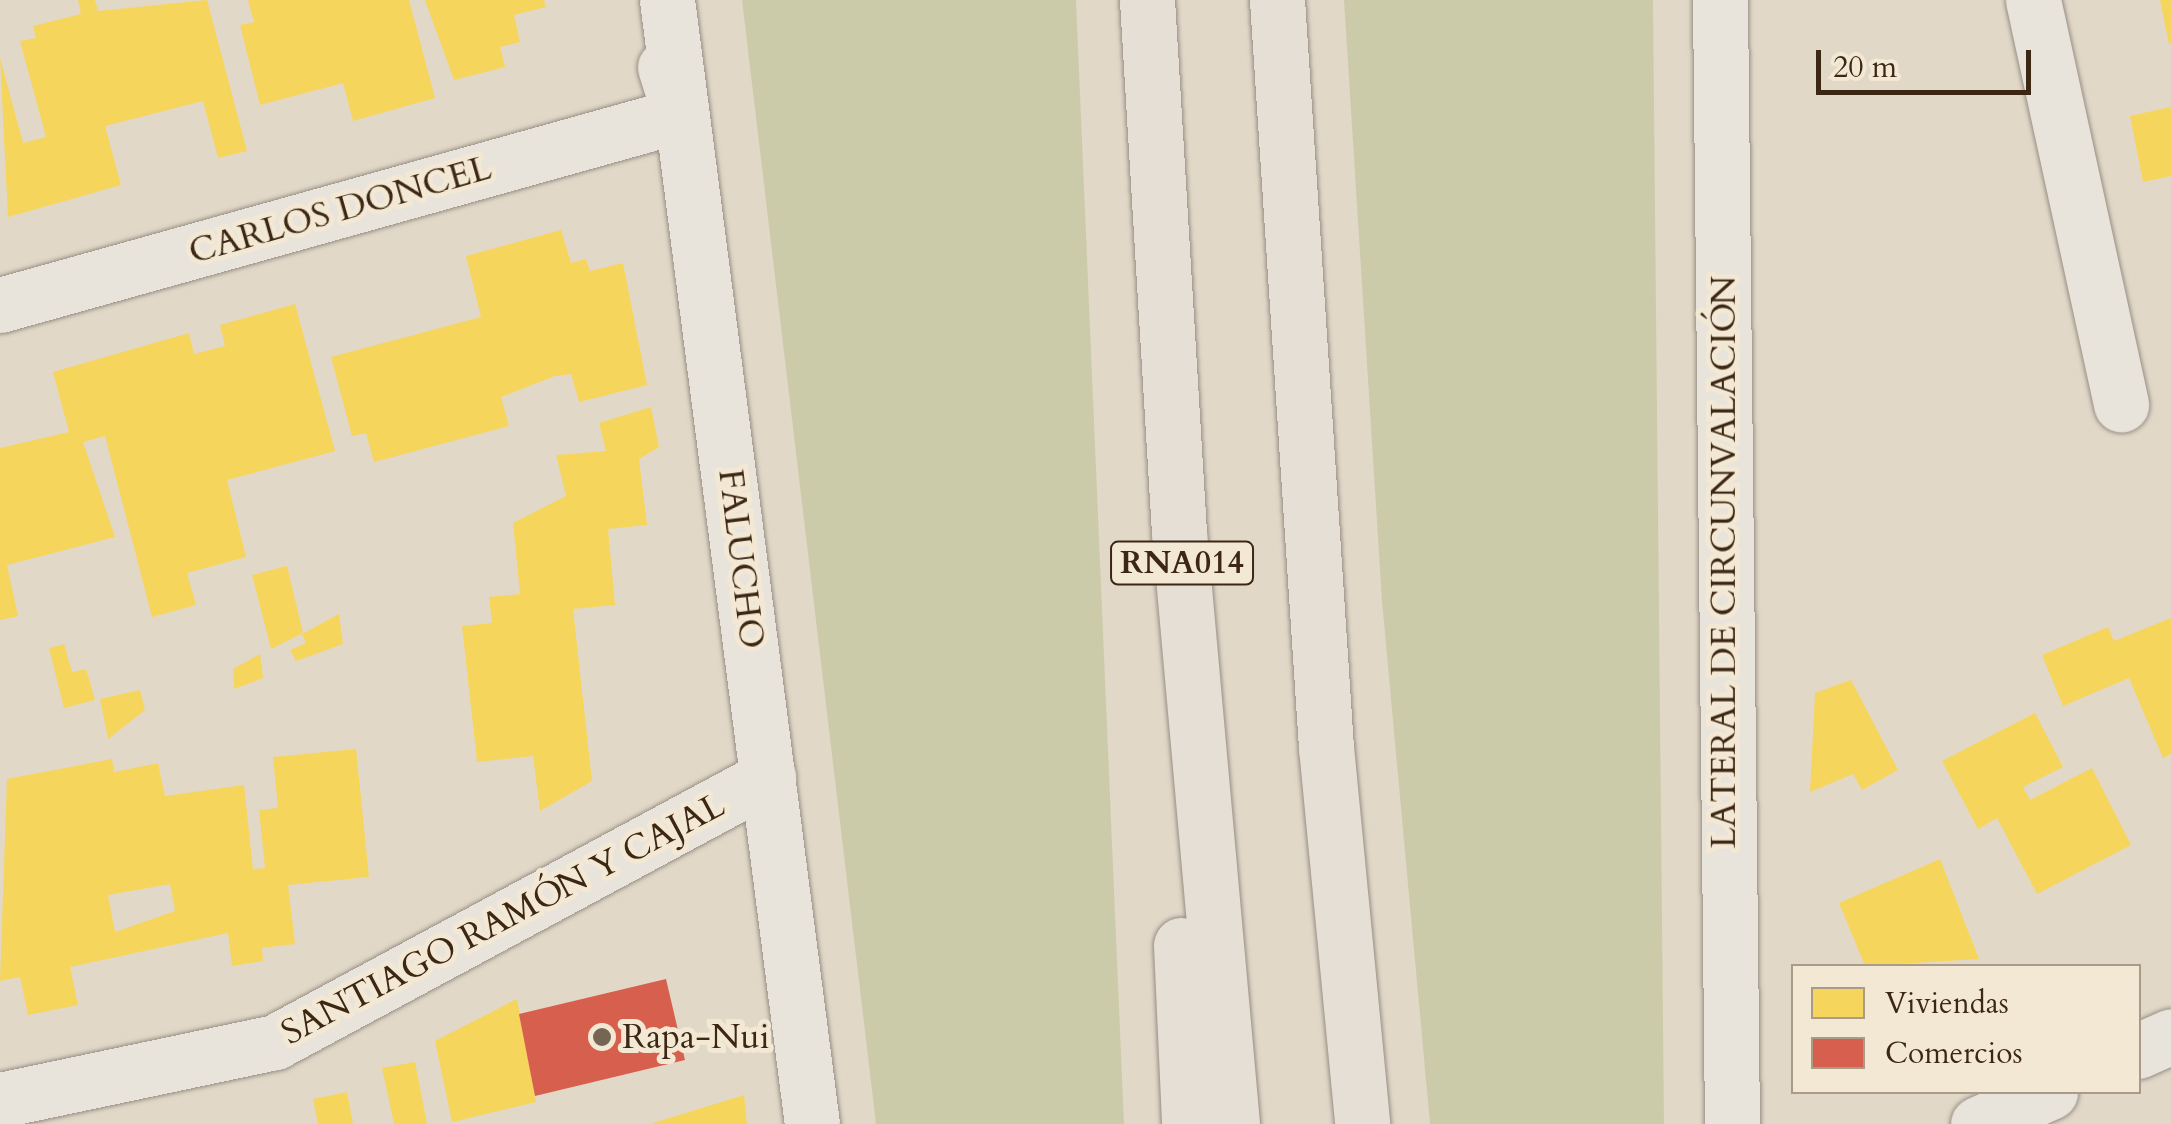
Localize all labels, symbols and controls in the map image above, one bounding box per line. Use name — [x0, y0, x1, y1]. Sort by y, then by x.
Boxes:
scale bar — [1821, 30, 2036, 92]
text: 20 m — [1833, 47, 1897, 88]
street label: CARLOS DONCEL — [184, 147, 496, 273]
street label: LATERAL DE CIRCUNVALACIÓN — [1703, 275, 1745, 849]
street label: FALUCHO — [709, 467, 773, 651]
road number: RNA014 — [1110, 536, 1254, 590]
street label: SANTIAGO RAMÓN Y CAJAL — [274, 784, 732, 1054]
legend — [1791, 964, 2141, 1094]
text: Viviendas — [1885, 983, 2009, 1024]
place label: Rapa-Nui — [622, 1016, 770, 1058]
marker: Rapa-Nui — [591, 1026, 613, 1048]
text: Comercios — [1885, 1033, 2022, 1074]

